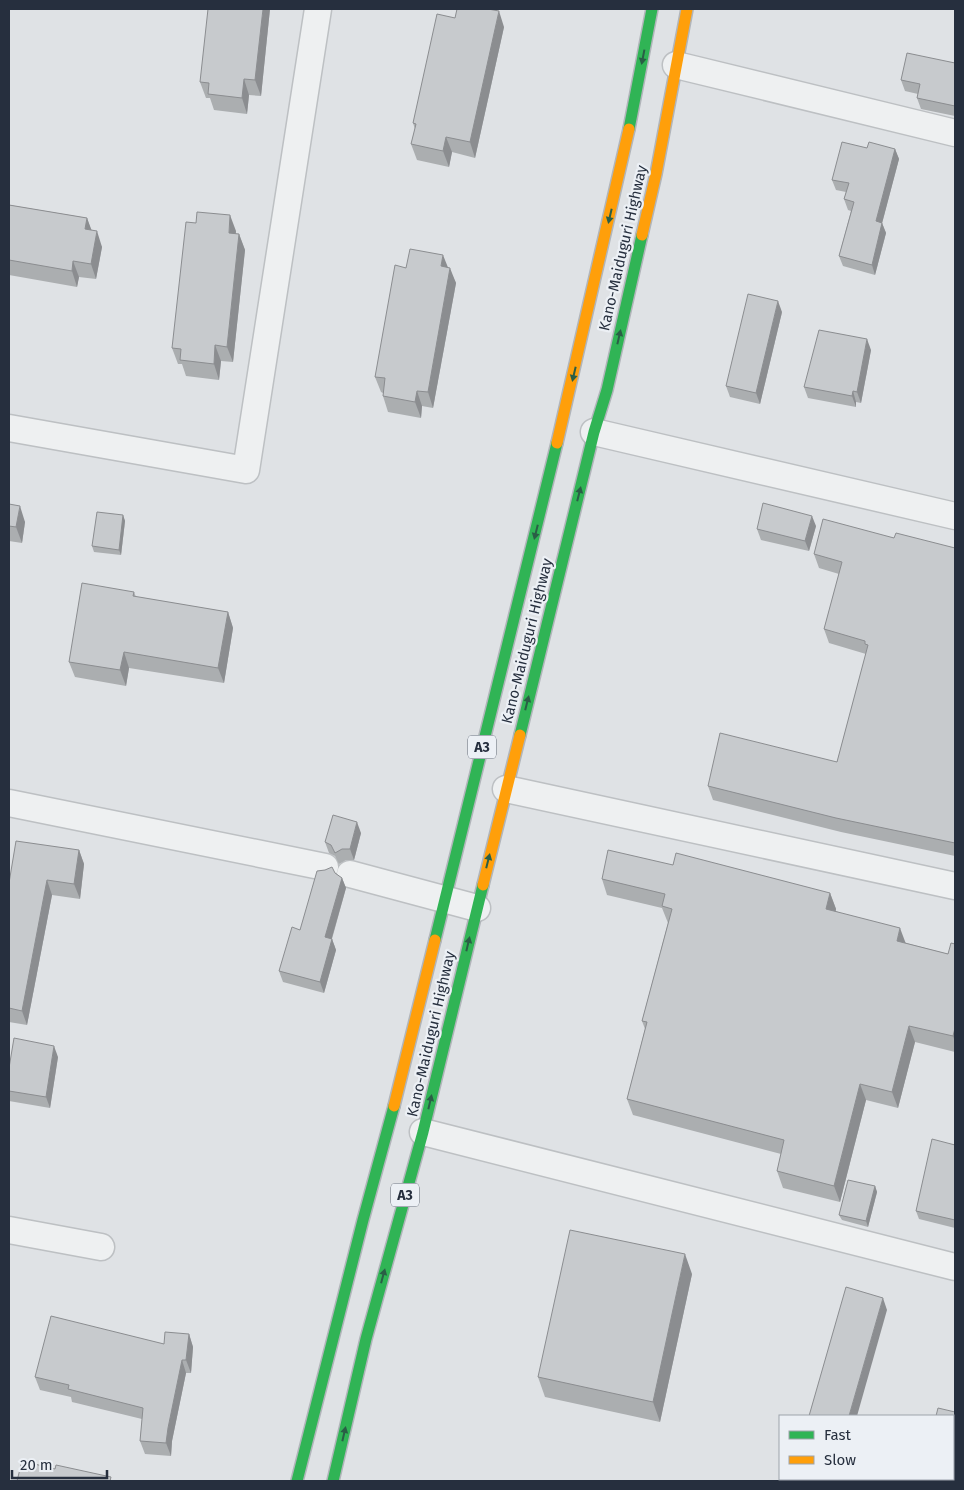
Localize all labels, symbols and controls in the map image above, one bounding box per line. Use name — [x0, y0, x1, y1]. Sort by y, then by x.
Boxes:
one-way arrow — [639, 49, 647, 64]
street label: Kano-Maiduguri Highway — [595, 163, 651, 333]
one-way arrow — [606, 208, 614, 224]
one-way arrow — [615, 329, 623, 344]
one-way arrow — [570, 367, 578, 382]
one-way arrow — [575, 487, 583, 502]
one-way arrow — [532, 525, 540, 540]
street label: Kano-Maiduguri Highway — [498, 556, 556, 725]
one-way arrow — [523, 695, 531, 710]
road number: A3 — [468, 736, 496, 759]
one-way arrow — [484, 853, 492, 868]
one-way arrow — [464, 937, 472, 952]
street label: Kano-Maiduguri Highway — [403, 949, 459, 1119]
one-way arrow — [426, 1095, 434, 1110]
road number: A3 — [391, 1184, 419, 1206]
one-way arrow — [379, 1268, 387, 1283]
legend — [779, 1415, 954, 1480]
one-way arrow — [340, 1426, 348, 1441]
text: Fast — [824, 1426, 851, 1444]
scale bar — [12, 1448, 108, 1480]
text: Slow — [824, 1451, 856, 1469]
text: 20 m — [20, 1456, 53, 1474]

